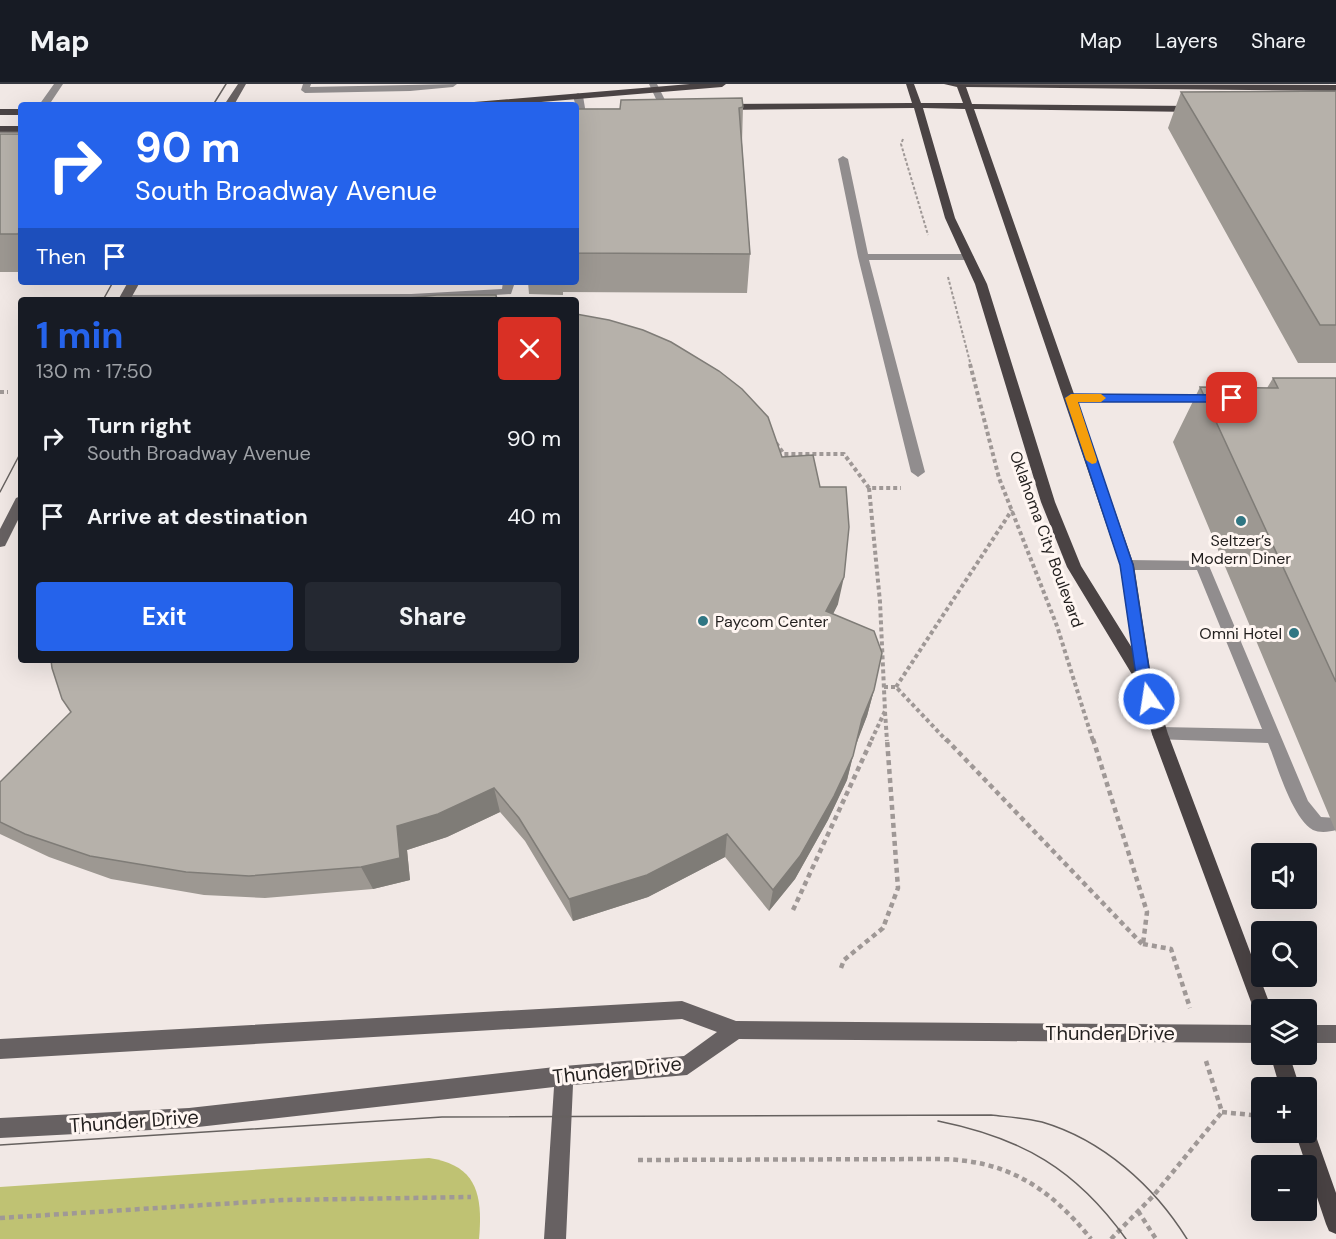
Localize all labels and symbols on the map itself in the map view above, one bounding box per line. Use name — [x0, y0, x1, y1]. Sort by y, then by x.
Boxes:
pin — [1206, 372, 1257, 423]
street label: Oklahoma City Boulevard — [1005, 448, 1088, 630]
marker: Seltzer’s Modern Diner — [1234, 514, 1248, 528]
place label: Seltzer’s Modern Diner — [1191, 530, 1291, 569]
place label: Paycom Center — [715, 611, 829, 632]
marker: Paycom Center — [696, 614, 710, 628]
place label: Omni Hotel — [1199, 623, 1282, 644]
marker: Omni Hotel — [1287, 626, 1301, 640]
position arrow — [1117, 667, 1181, 731]
street label: Thunder Drive — [1045, 1020, 1175, 1046]
street label: Thunder Drive — [551, 1050, 683, 1090]
street label: Thunder Drive — [68, 1104, 200, 1138]

